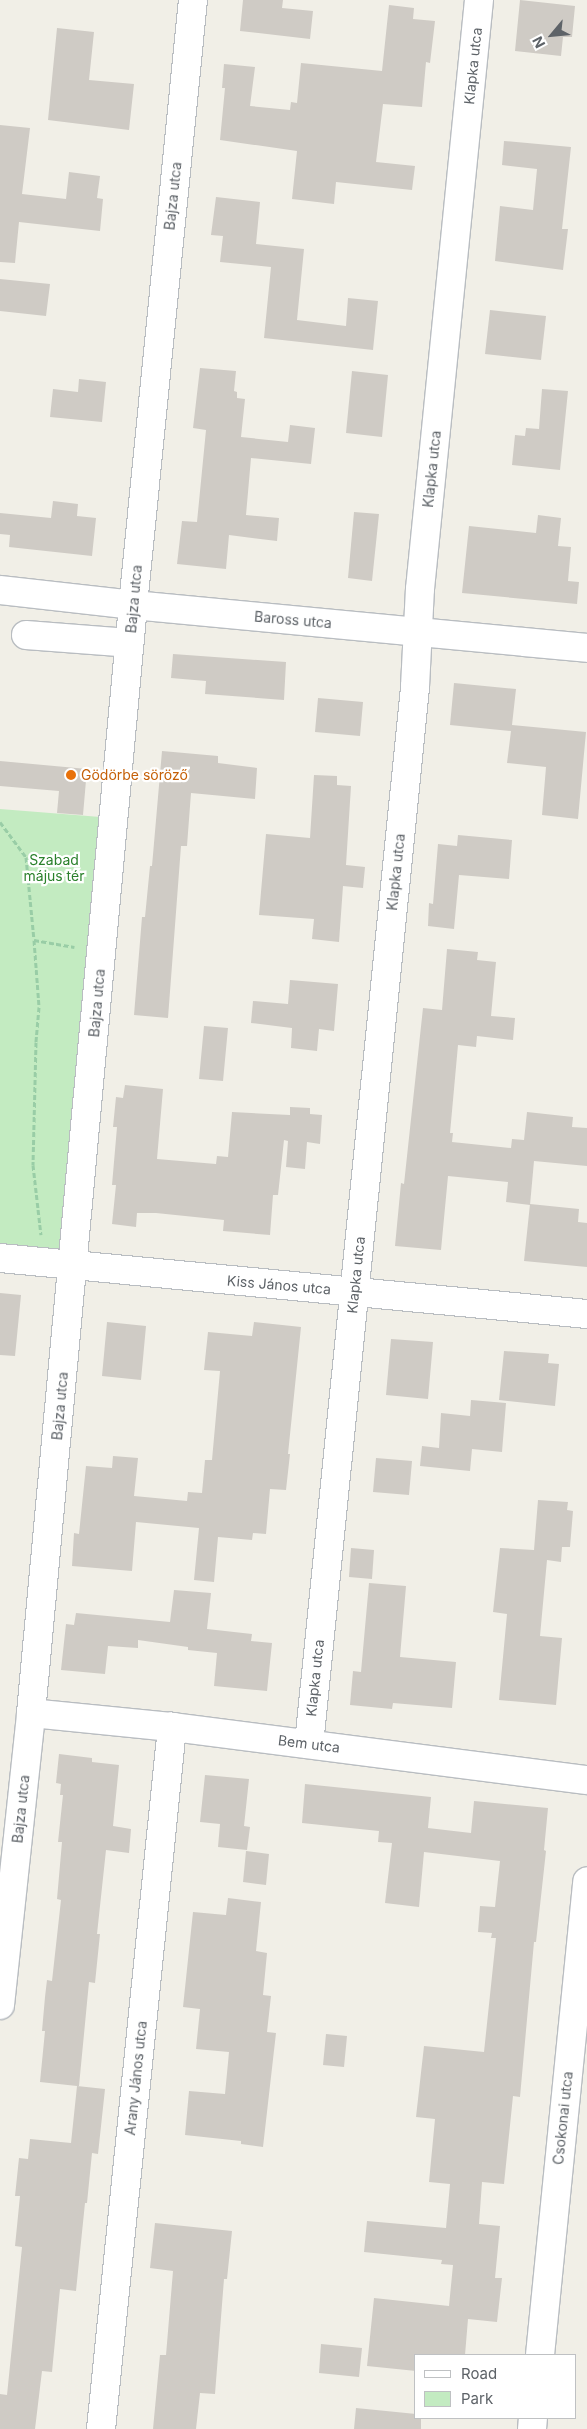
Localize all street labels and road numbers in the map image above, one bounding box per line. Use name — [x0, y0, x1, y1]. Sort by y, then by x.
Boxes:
street label: Klapka utca — [461, 27, 485, 105]
street label: Bajza utca — [161, 161, 185, 231]
street label: Klapka utca — [420, 430, 444, 508]
street label: Bajza utca — [123, 564, 145, 634]
street label: Baross utca — [253, 608, 333, 632]
street label: Klapka utca — [384, 833, 408, 911]
street label: Bajza utca — [86, 968, 108, 1038]
street label: Klapka utca — [344, 1236, 368, 1314]
street label: Kiss János utca — [226, 1272, 332, 1298]
street label: Bajza utca — [49, 1371, 71, 1441]
street label: Klapka utca — [303, 1639, 327, 1717]
street label: Bem utca — [277, 1732, 341, 1756]
street label: Bajza utca — [9, 1774, 33, 1844]
street label: Arany János utca — [122, 2020, 150, 2136]
street label: Csokonai utca — [550, 2070, 576, 2166]

